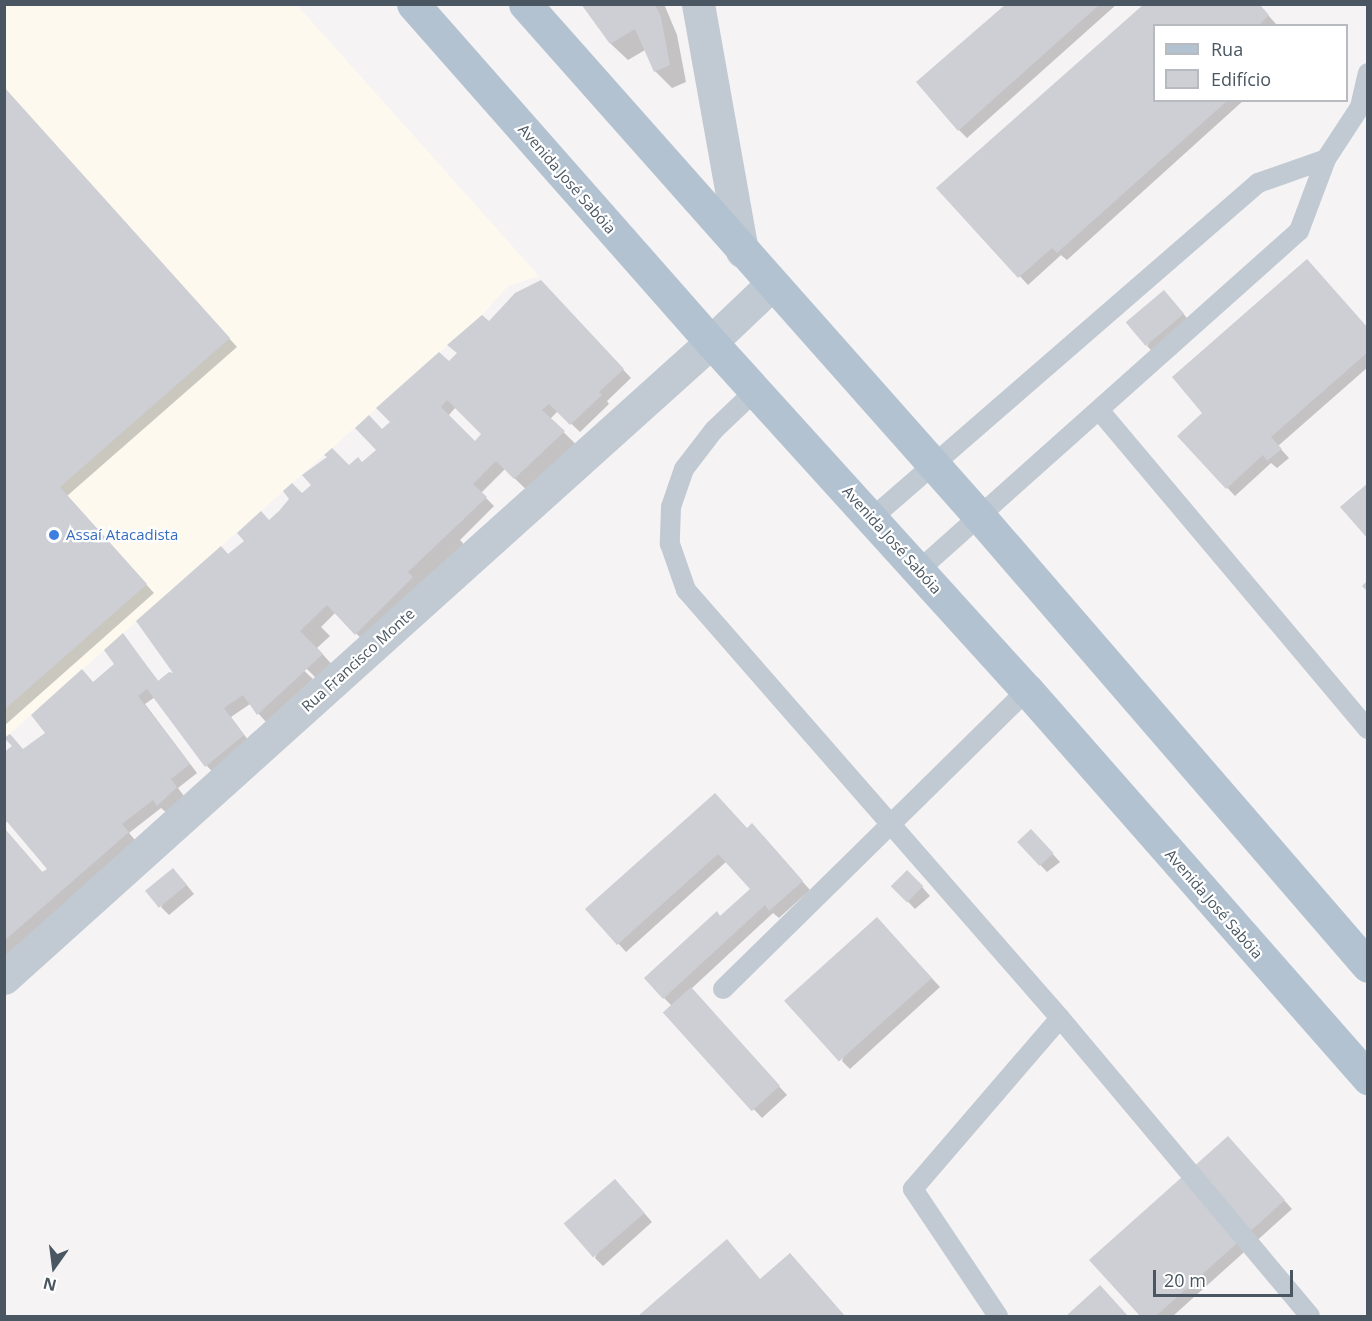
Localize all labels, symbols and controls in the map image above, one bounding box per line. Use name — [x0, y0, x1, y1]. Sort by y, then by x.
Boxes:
legend — [1153, 24, 1348, 102]
text: Rua — [1211, 37, 1243, 61]
text: Edifício — [1211, 67, 1271, 91]
street label: Avenida José Sabóia — [515, 121, 619, 237]
street label: Avenida José Sabóia — [839, 482, 945, 598]
place label: Assaí Atacadista — [66, 526, 178, 544]
marker: Assaí Atacadista — [47, 528, 61, 542]
street label: Rua Francisco Monte — [298, 605, 418, 715]
street label: Avenida José Sabóia — [1162, 846, 1266, 962]
north arrow — [24, 1237, 84, 1297]
scale bar — [1156, 1258, 1296, 1296]
text: 20 m — [1164, 1268, 1206, 1292]
text: N — [41, 1272, 59, 1297]

